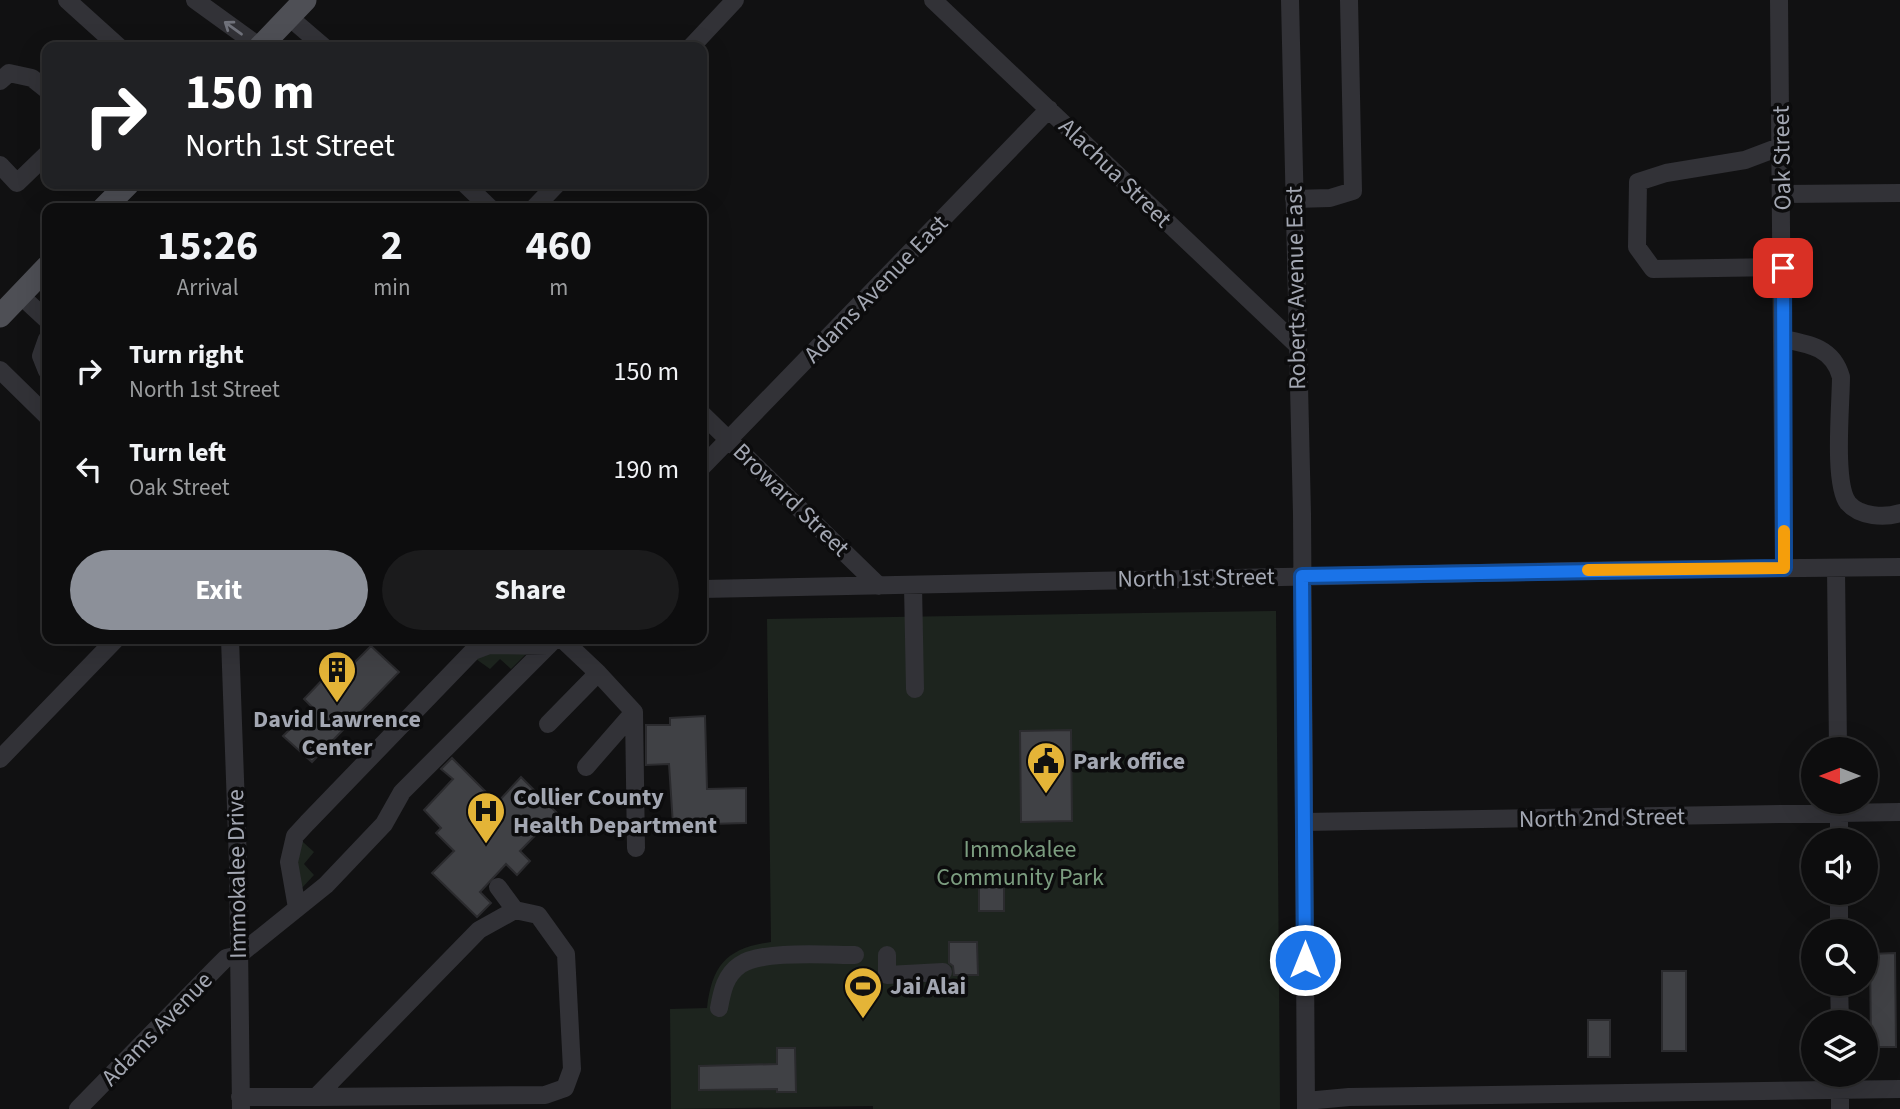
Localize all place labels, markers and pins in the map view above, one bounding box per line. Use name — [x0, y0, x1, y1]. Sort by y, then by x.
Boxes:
pin — [1753, 238, 1813, 298]
building icon: David Lawrence Center — [316, 649, 358, 704]
place label: David Lawrence Center — [253, 702, 421, 765]
public building icon: Park office — [1025, 740, 1067, 795]
place label: Park office — [1073, 744, 1185, 779]
place label: Collier County Health Department — [513, 780, 717, 843]
hospital icon: Collier County Health Department — [465, 790, 507, 845]
sports icon: Jai Alai — [842, 965, 884, 1020]
place label: Jai Alai — [890, 969, 966, 1004]

